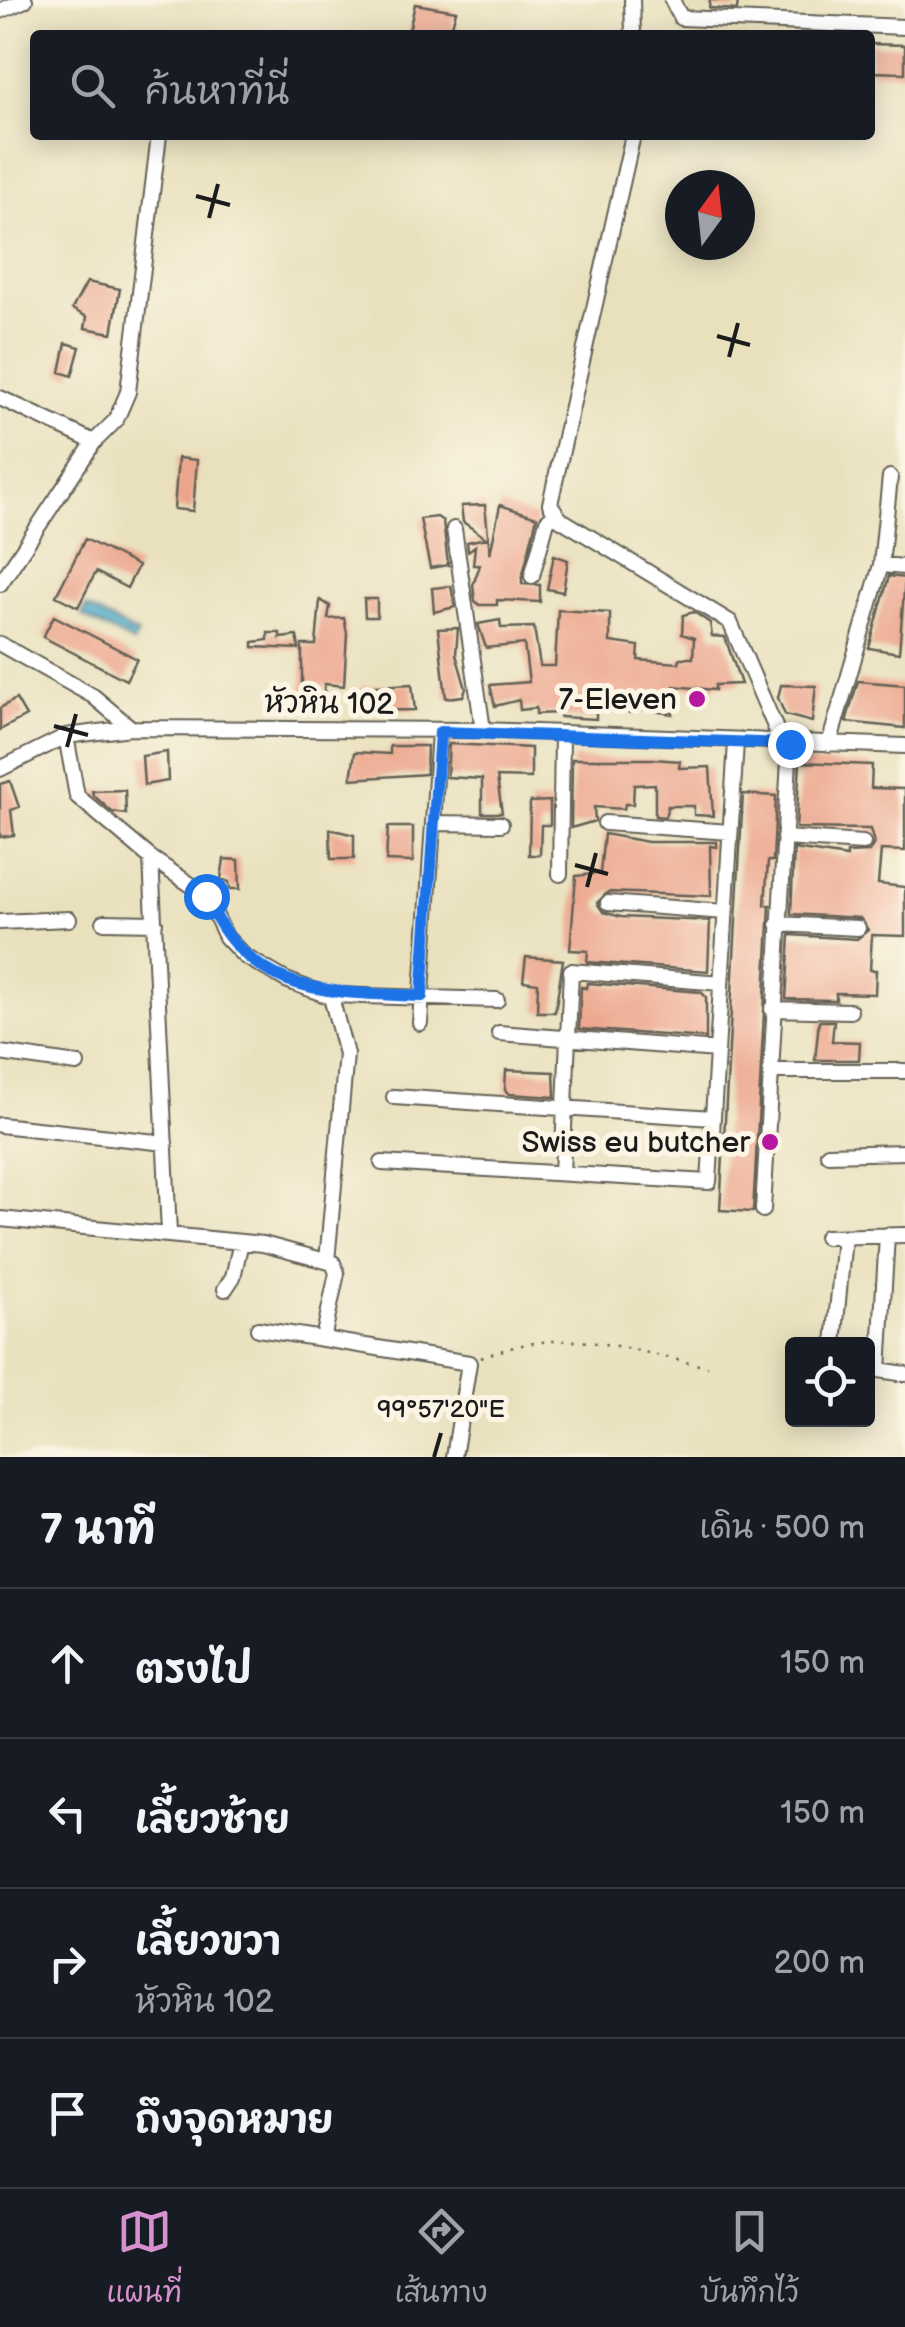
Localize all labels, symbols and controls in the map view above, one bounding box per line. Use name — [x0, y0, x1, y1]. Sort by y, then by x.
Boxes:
search box — [30, 30, 875, 140]
icon: search — [65, 58, 120, 113]
text: ค้นหาที่นี่ — [145, 70, 289, 115]
north arrow — [665, 170, 755, 260]
place label: 7-Eleven — [559, 682, 677, 718]
street label: หัวหิน 102 — [264, 684, 395, 723]
marker: 7-Eleven — [686, 688, 708, 710]
route end — [768, 722, 814, 768]
route start — [184, 874, 230, 920]
place label: Swiss eu butcher — [522, 1125, 751, 1161]
marker: Swiss eu butcher — [759, 1131, 781, 1153]
map controls — [785, 1337, 875, 1427]
button: locate — [785, 1337, 875, 1427]
text: 99°57'20"E — [377, 1394, 505, 1425]
text: 7 นาที — [40, 1505, 155, 1556]
text: เดิน · 500 m — [699, 1509, 865, 1548]
icon: ahead — [40, 1636, 95, 1691]
text: 150 m — [780, 1644, 865, 1683]
text: ตรงไป — [135, 1648, 252, 1693]
icon: left — [40, 1786, 95, 1841]
text: 150 m — [780, 1794, 865, 1833]
text: เลี้ยวซ้าย — [135, 1798, 290, 1843]
text: เลี้ยวขวา — [135, 1920, 281, 1965]
icon: right — [40, 1936, 95, 1991]
text: 200 m — [773, 1944, 865, 1983]
text: หัวหิน 102 — [135, 1983, 274, 2022]
icon: arrive — [40, 2086, 95, 2141]
text: ถึงจุดหมาย — [135, 2098, 333, 2143]
tab: แผนที่ — [106, 2204, 182, 2313]
tab: เส้นทาง — [395, 2204, 487, 2313]
tab: บันทึกไว้ — [700, 2204, 799, 2313]

